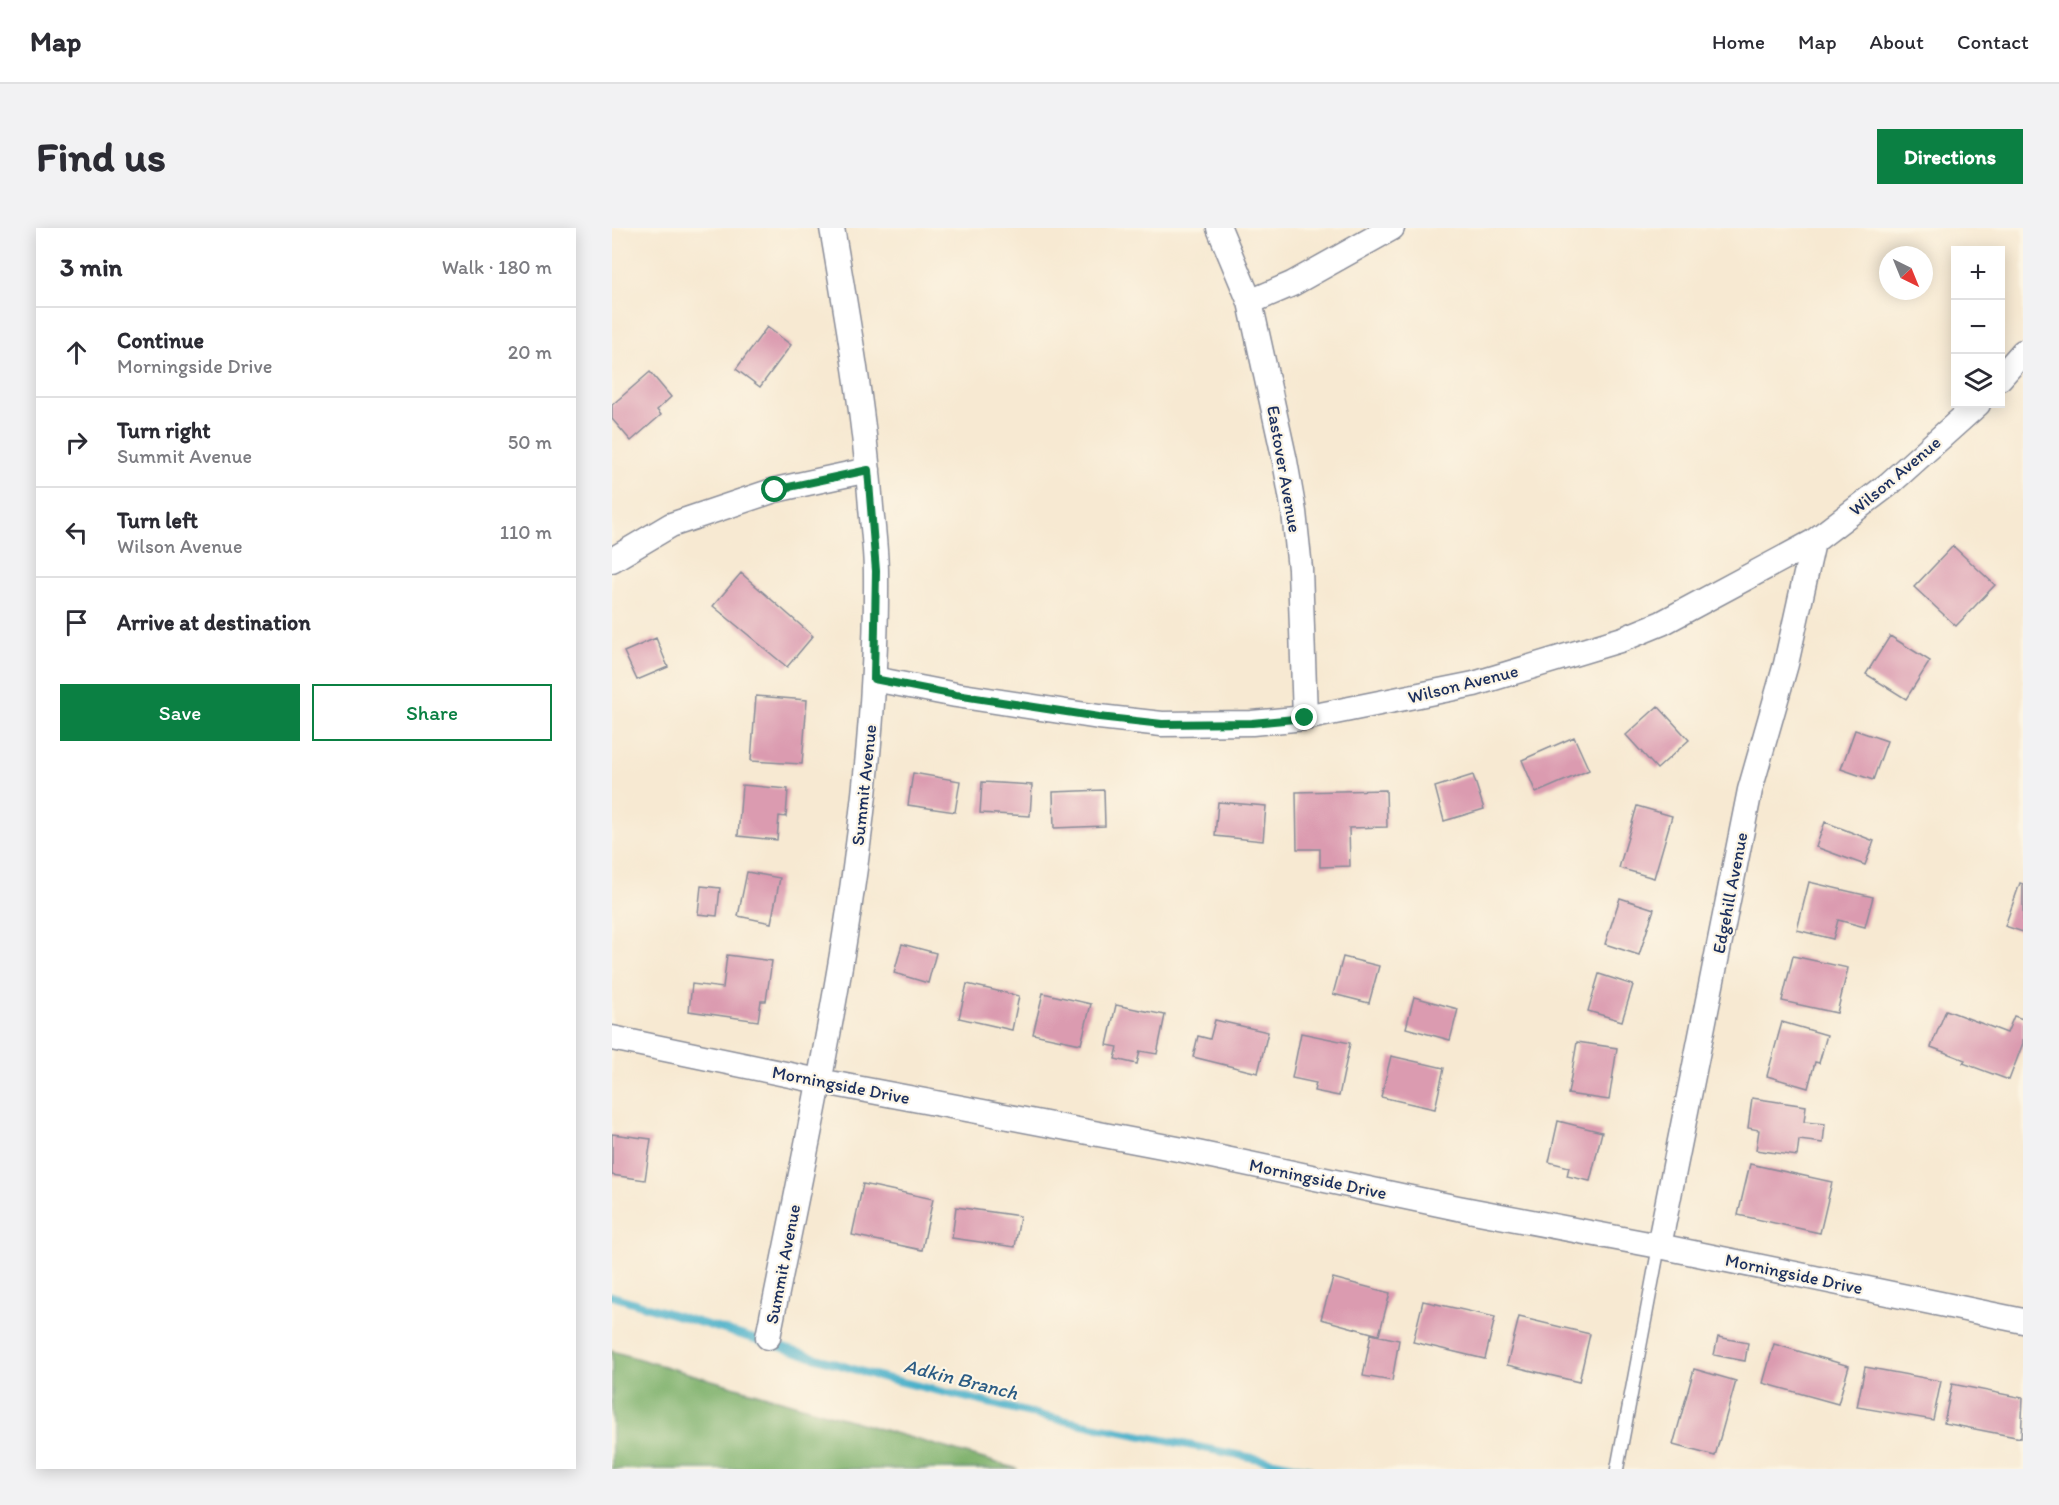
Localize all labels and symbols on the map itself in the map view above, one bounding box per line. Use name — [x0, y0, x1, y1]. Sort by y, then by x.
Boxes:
north arrow — [1879, 246, 1933, 300]
street label: Eastover Avenue — [1262, 404, 1306, 534]
street label: Wilson Avenue — [1845, 431, 1945, 521]
route start — [761, 476, 787, 502]
street label: Wilson Avenue — [1406, 660, 1520, 708]
route end — [1291, 704, 1317, 730]
street label: Summit Avenue — [847, 723, 881, 847]
street label: Edgehill Avenue — [1707, 830, 1753, 956]
street label: Morningside Drive — [770, 1061, 912, 1109]
street label: Morningside Drive — [1247, 1154, 1389, 1204]
street label: Summit Avenue — [761, 1202, 805, 1326]
street label: Morningside Drive — [1723, 1249, 1865, 1299]
water label: Adkin Branch — [902, 1353, 1021, 1405]

